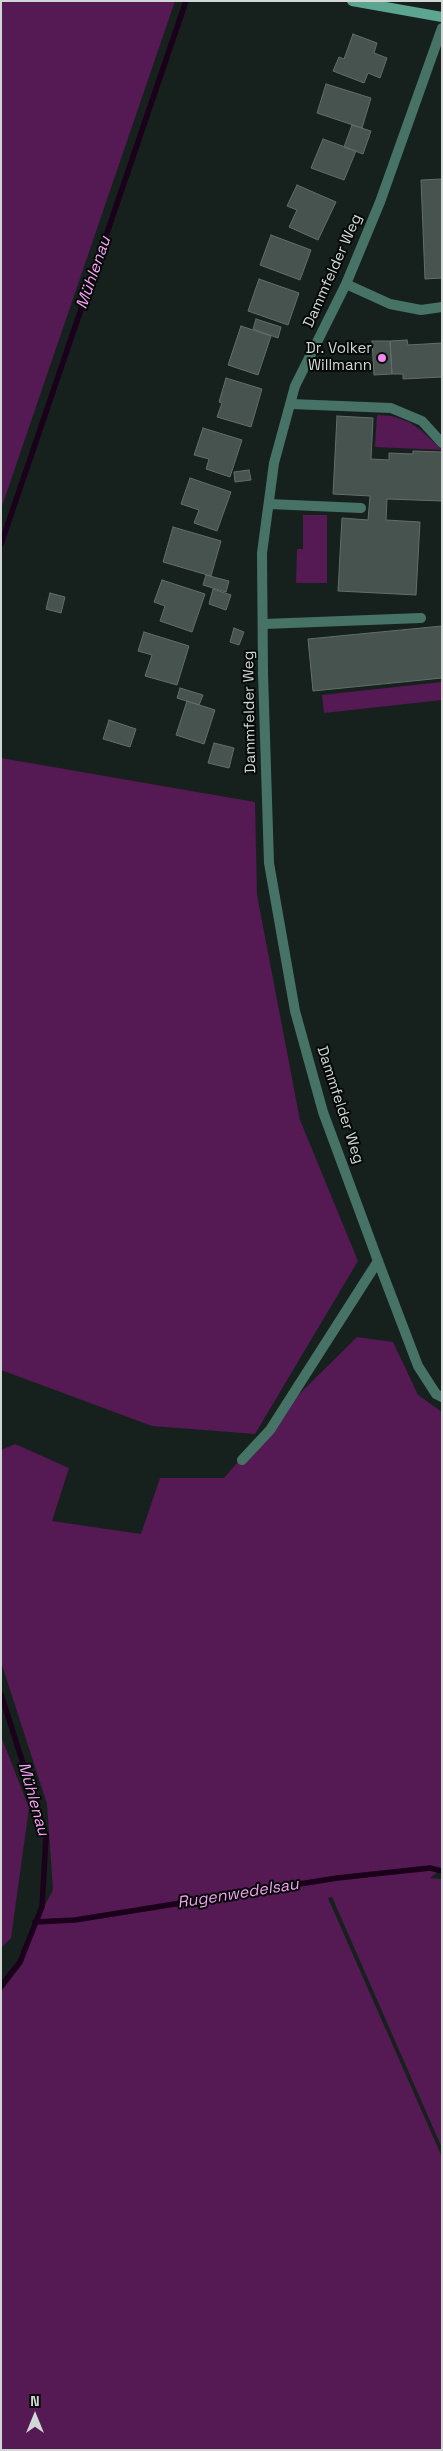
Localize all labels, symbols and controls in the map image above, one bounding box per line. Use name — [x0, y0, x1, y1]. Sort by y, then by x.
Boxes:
street label: Dammfelder Weg — [300, 211, 366, 331]
water label: Mühlenau — [73, 234, 115, 312]
place label: Dr. Volker Willmann — [306, 340, 372, 375]
marker: Dr. Volker Willmann — [376, 352, 388, 364]
street label: Dammfelder Weg — [240, 651, 260, 773]
street label: Dammfelder Weg — [313, 1044, 367, 1166]
water label: Mühlenau — [13, 1760, 53, 1838]
water label: Rugenwedelsau — [176, 1875, 300, 1913]
north arrow — [10, 2391, 60, 2441]
text: N — [30, 2392, 40, 2410]

